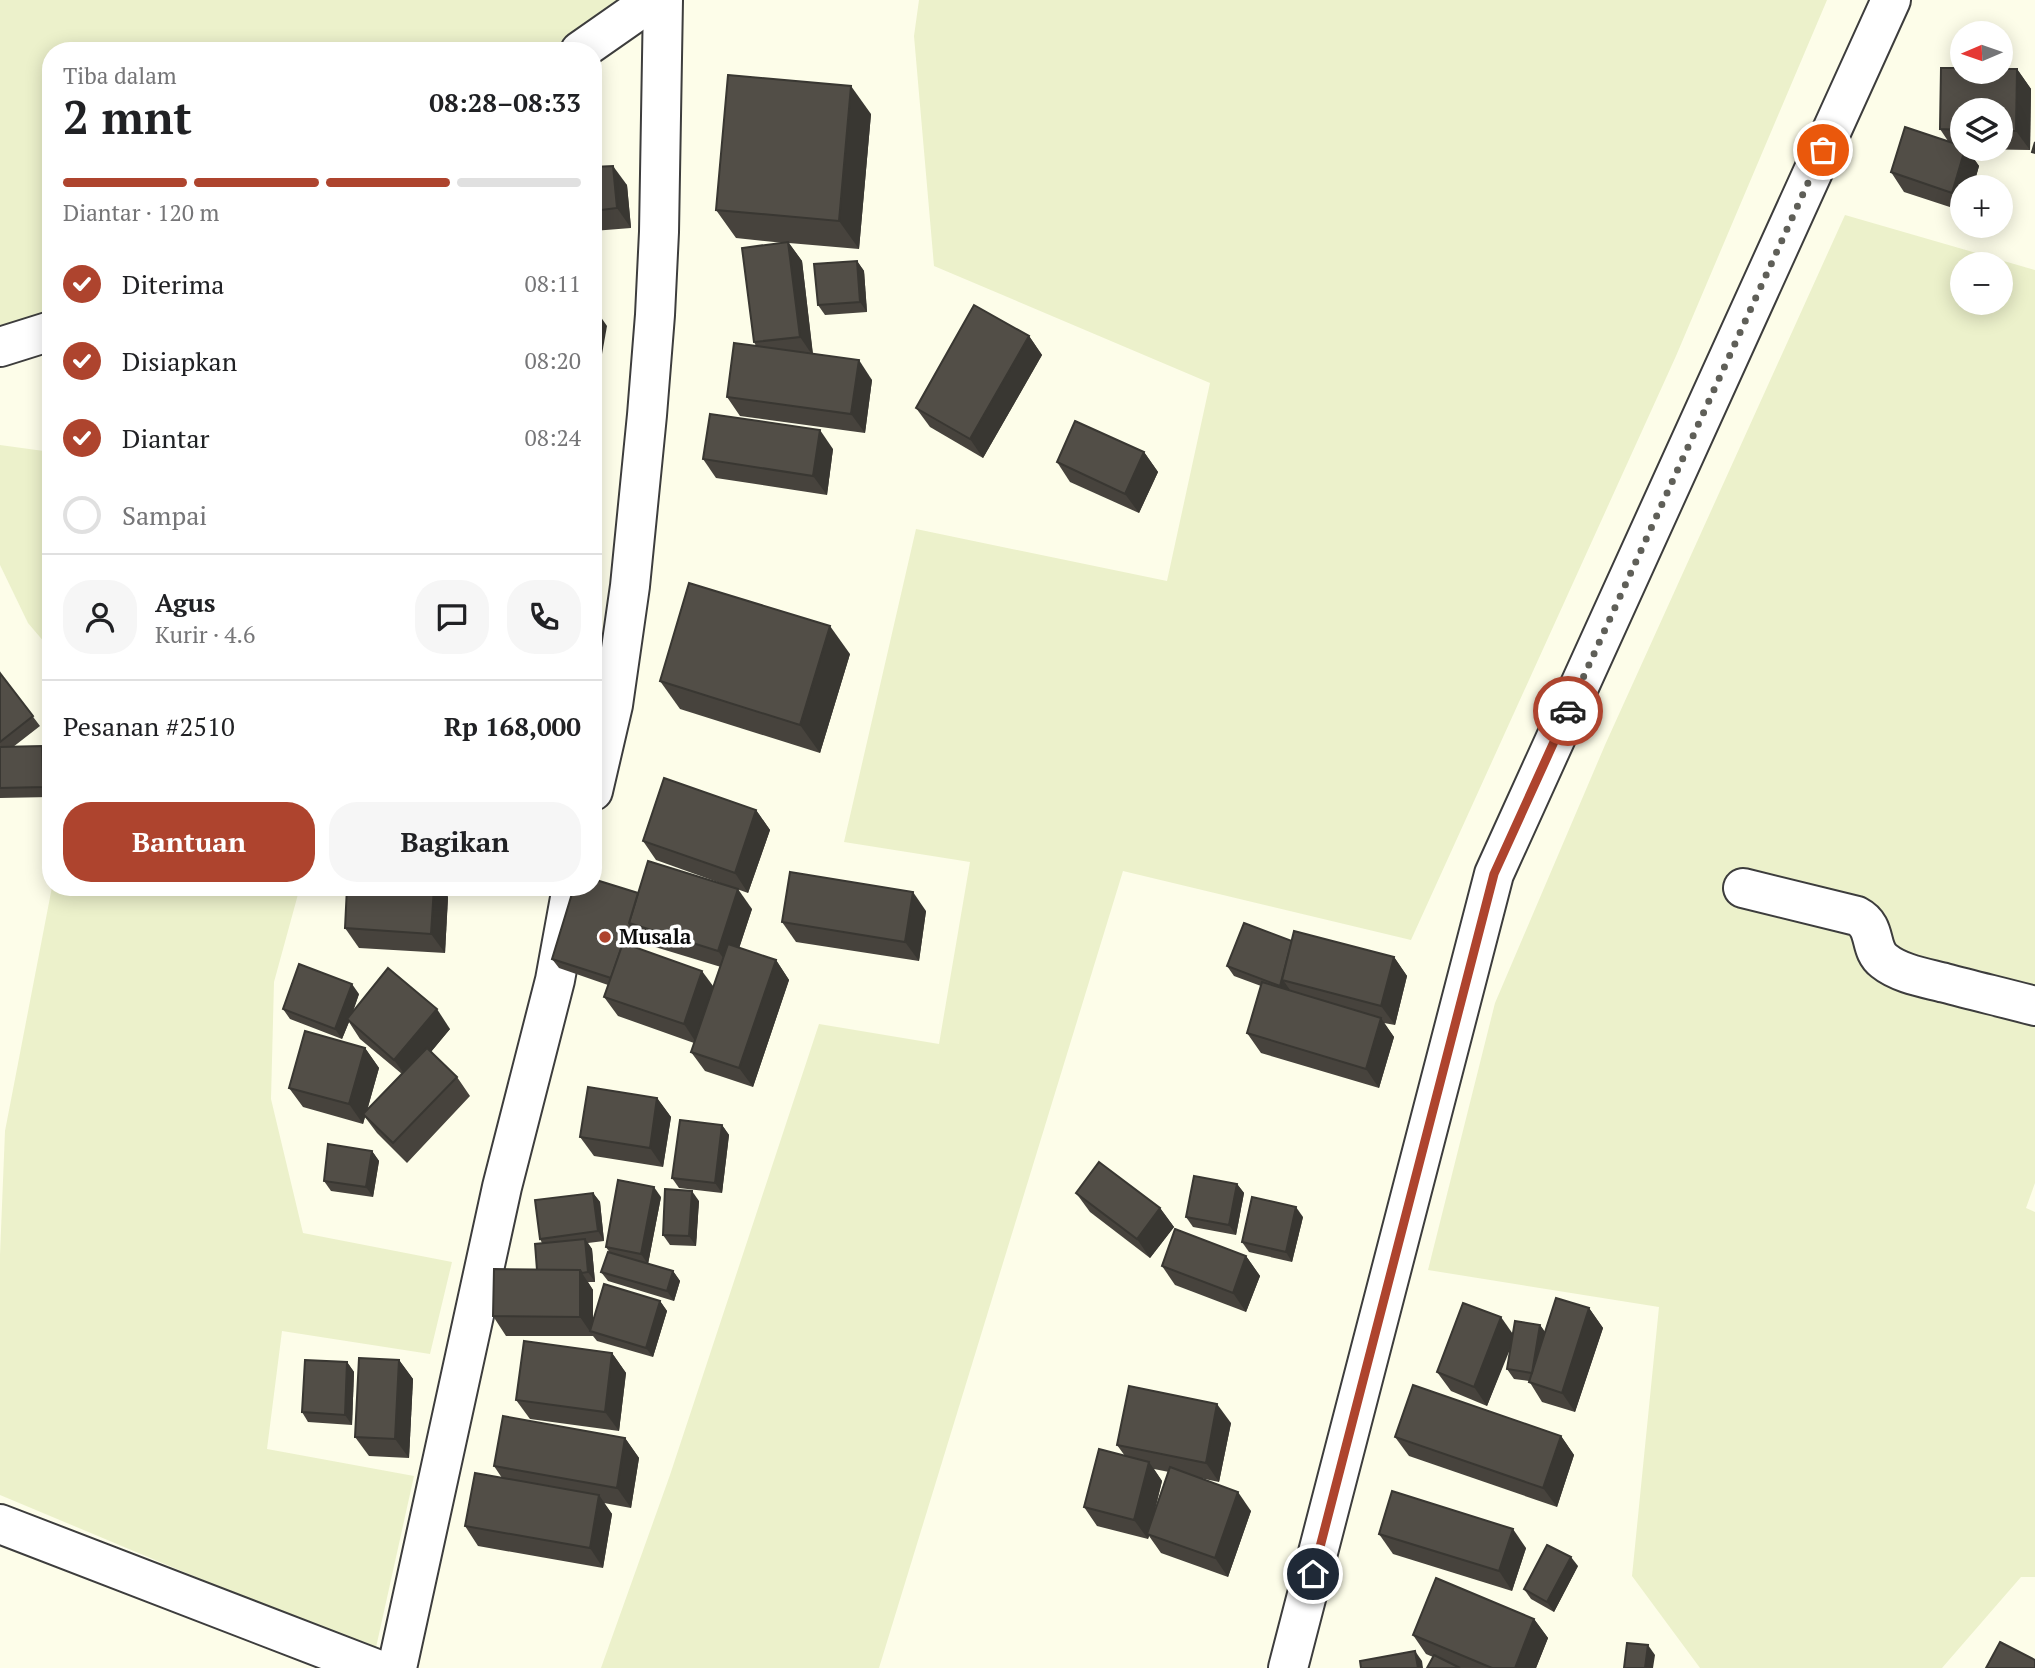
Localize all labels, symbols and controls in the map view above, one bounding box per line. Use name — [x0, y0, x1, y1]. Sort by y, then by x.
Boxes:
north arrow — [1950, 21, 2012, 84]
map controls — [1950, 21, 2013, 315]
text: Tiba dalam — [63, 60, 177, 91]
text: 08:28–08:33 — [429, 85, 581, 119]
text: 2 mnt — [63, 86, 192, 147]
button: layers — [1950, 98, 2013, 161]
pin — [1793, 120, 1853, 180]
icon: bag — [1804, 131, 1842, 169]
button: + — [1950, 175, 2013, 238]
text: Diantar · 120 m — [63, 197, 219, 228]
button: − — [1950, 252, 2013, 315]
icon: check — [63, 265, 101, 303]
text: Diterima — [122, 267, 224, 301]
text: 08:11 — [524, 268, 581, 299]
icon: check — [63, 342, 101, 380]
text: Disiapkan — [122, 344, 237, 378]
text: 08:20 — [524, 345, 581, 376]
icon: check — [63, 419, 101, 457]
text: Diantar — [122, 421, 210, 455]
text: 08:24 — [524, 422, 581, 453]
text: Sampai — [122, 498, 207, 532]
button: person — [63, 580, 137, 654]
button: chat — [415, 580, 489, 654]
button: phone — [507, 580, 581, 654]
text: Agus — [155, 585, 216, 619]
text: Kurir · 4.6 — [155, 619, 255, 650]
courier — [1533, 676, 1603, 746]
icon: car — [1549, 692, 1587, 730]
text: Pesanan #2510 — [63, 709, 235, 743]
text: Rp 168,000 — [444, 709, 581, 743]
button: Bantuan — [63, 802, 315, 882]
button: Bagikan — [329, 802, 581, 882]
place label: Musala — [619, 922, 692, 950]
marker: Musala — [597, 929, 613, 945]
pin — [1283, 1544, 1343, 1604]
icon: home — [1294, 1555, 1332, 1593]

